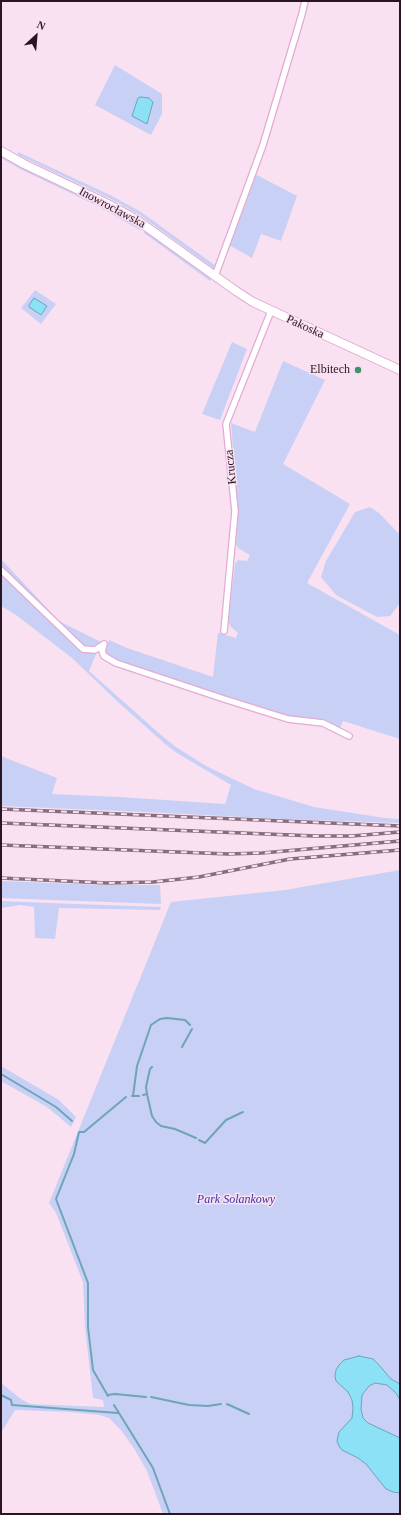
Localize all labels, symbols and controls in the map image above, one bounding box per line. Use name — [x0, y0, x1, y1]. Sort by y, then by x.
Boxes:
north arrow — [16, 16, 56, 56]
text: N — [35, 18, 47, 32]
street label: Inowrocławska — [76, 184, 148, 232]
street label: Pakoska — [284, 312, 326, 342]
place label: Elbitech — [310, 363, 350, 377]
marker: Elbitech — [353, 365, 363, 375]
street label: Krucza — [222, 449, 240, 485]
park label: Park Solankowy — [197, 1193, 275, 1207]

